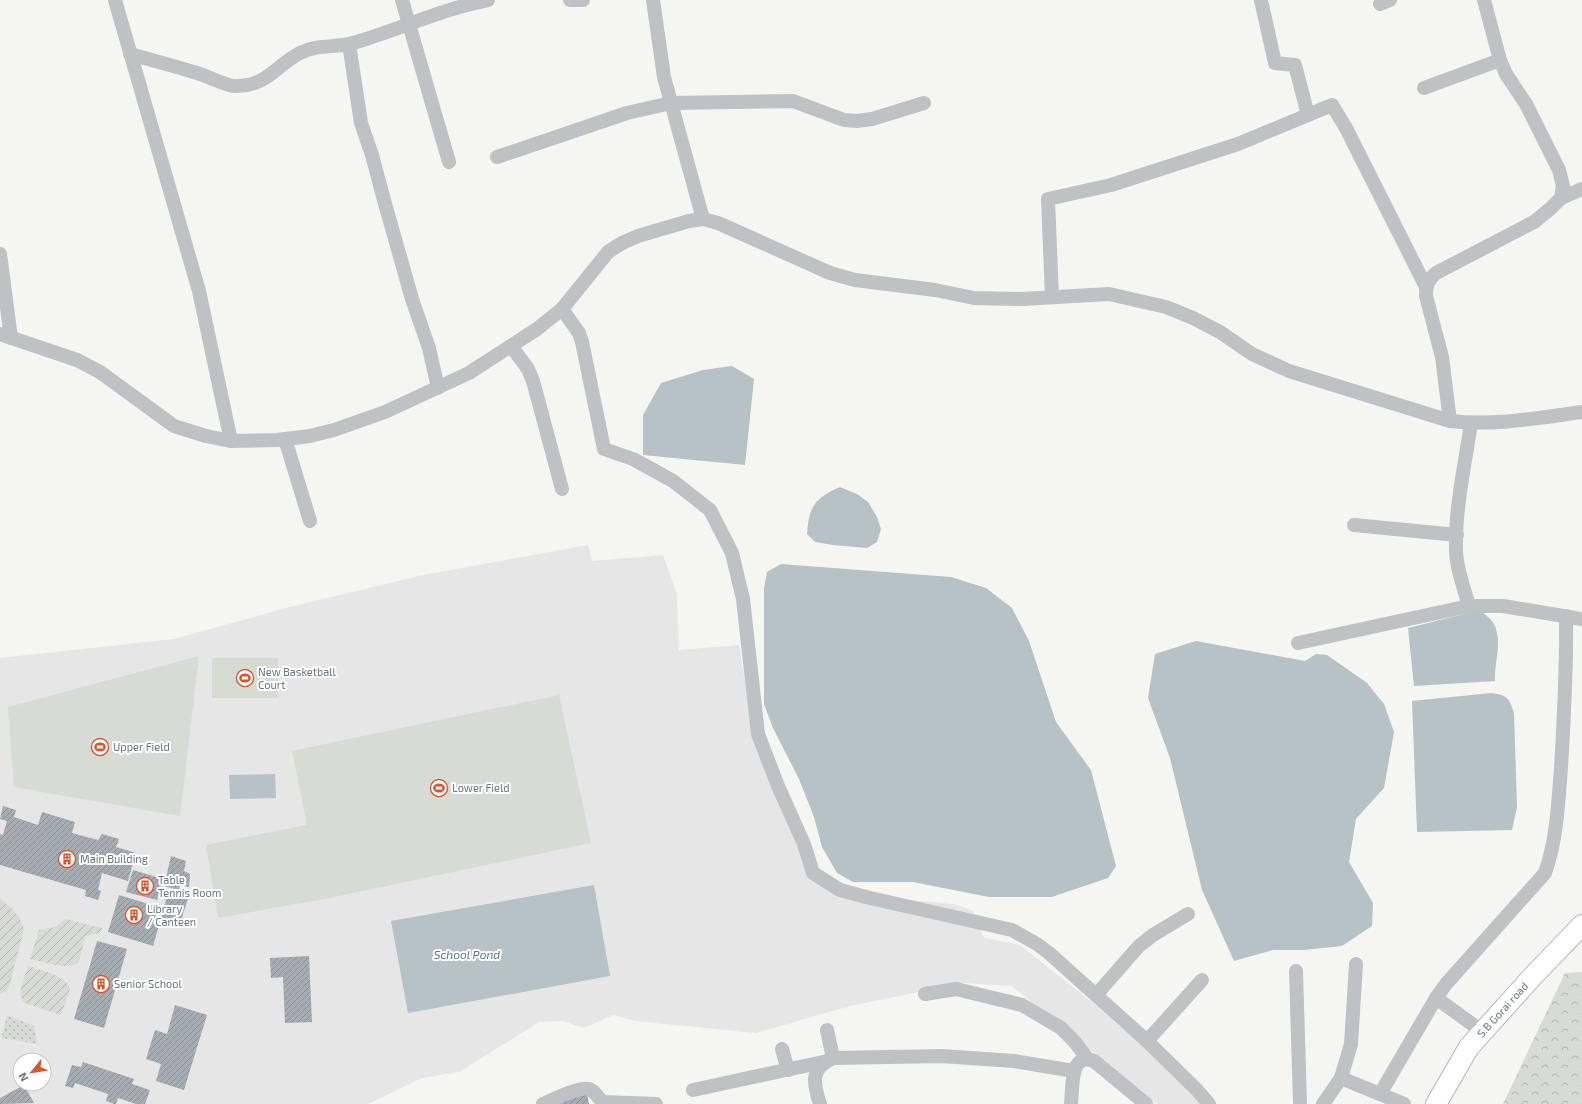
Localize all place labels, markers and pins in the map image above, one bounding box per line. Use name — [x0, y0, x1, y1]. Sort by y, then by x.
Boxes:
place label: New Basketball Court — [258, 665, 337, 691]
sports icon: New Basketball Court — [235, 668, 255, 688]
sports icon: Upper Field — [90, 737, 110, 757]
place label: Upper Field — [113, 740, 170, 753]
sports icon: Lower Field — [429, 778, 449, 798]
place label: Lower Field — [452, 781, 510, 794]
building icon: Main Building — [57, 849, 77, 869]
place label: Main Building — [80, 852, 148, 865]
place label: Table Tennis Room — [158, 873, 222, 899]
building icon: Table Tennis Room — [135, 876, 155, 896]
place label: Library / Canteen — [147, 902, 196, 928]
building icon: Library / Canteen — [124, 905, 144, 925]
building icon: Senior School — [91, 974, 111, 994]
place label: Senior School — [114, 977, 183, 990]

